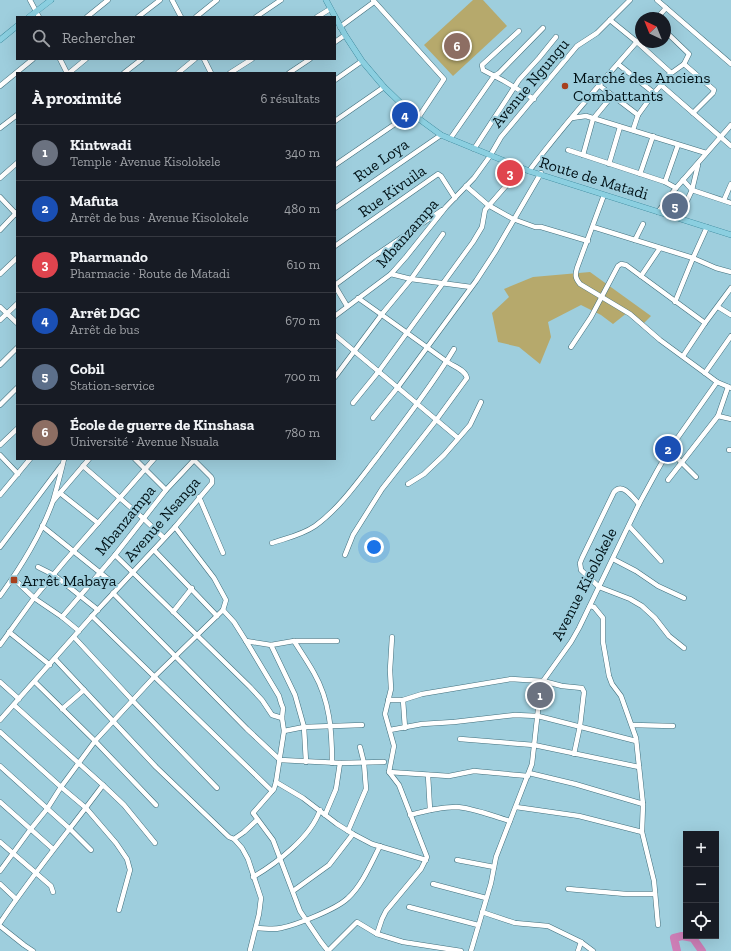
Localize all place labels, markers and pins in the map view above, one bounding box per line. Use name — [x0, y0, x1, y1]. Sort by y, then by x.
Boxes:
pin: 6 — [444, 31, 470, 61]
place label: Marché des Anciens Combattants — [573, 68, 710, 105]
marker: Marché des Anciens Combattants — [560, 81, 570, 91]
pin: 4 — [392, 100, 418, 130]
pin: 3 — [497, 158, 523, 188]
pin: 5 — [662, 191, 688, 221]
pin: 2 — [655, 434, 681, 464]
place label: Arrêt Mabaya — [22, 571, 117, 590]
marker: Arrêt Mabaya — [9, 575, 19, 585]
pin: 1 — [527, 680, 553, 710]

